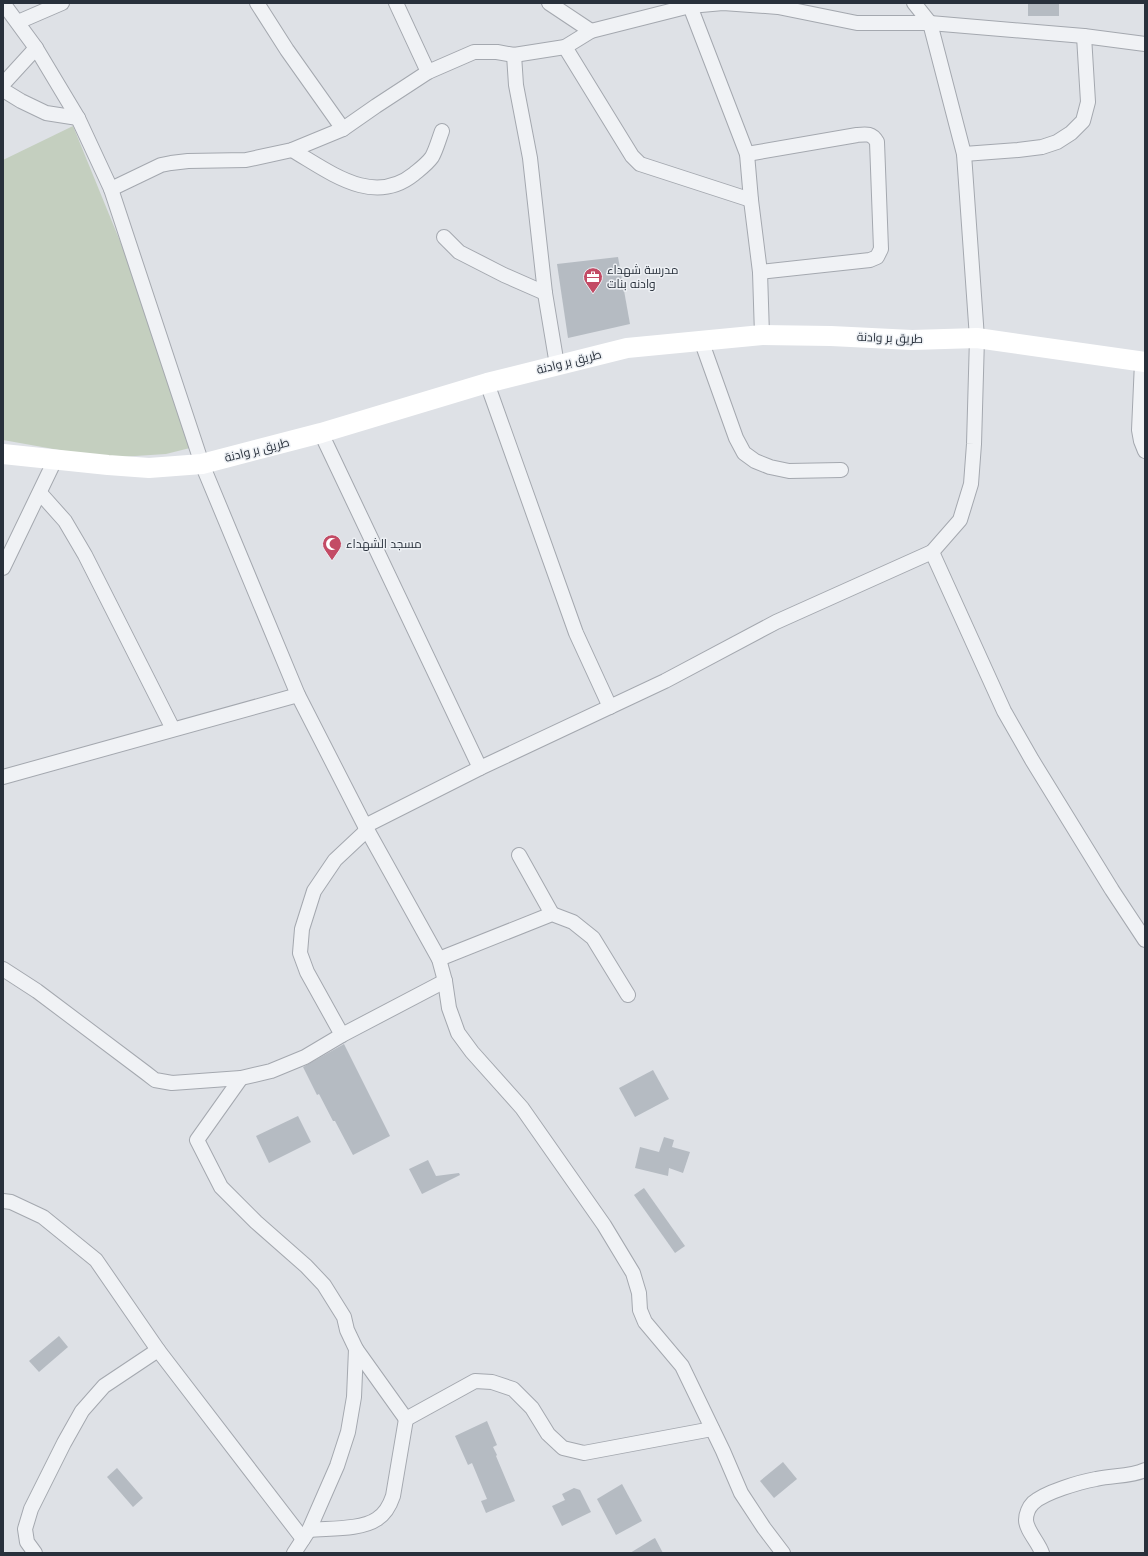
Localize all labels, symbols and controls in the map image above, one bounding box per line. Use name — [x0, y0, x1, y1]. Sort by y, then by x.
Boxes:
place label: مدرسة شهداء وادنه بنات — [607, 262, 678, 291]
office icon: مدرسة شهداء وادنه بنات — [582, 266, 604, 294]
street label: طريق بر وادنة — [857, 329, 924, 346]
street label: طريق بر وادنة — [535, 346, 603, 377]
street label: طريق بر وادنة — [223, 434, 291, 465]
mosque icon: مسجد الشهداء — [321, 533, 343, 561]
place label: مسجد الشهداء — [346, 536, 422, 551]

